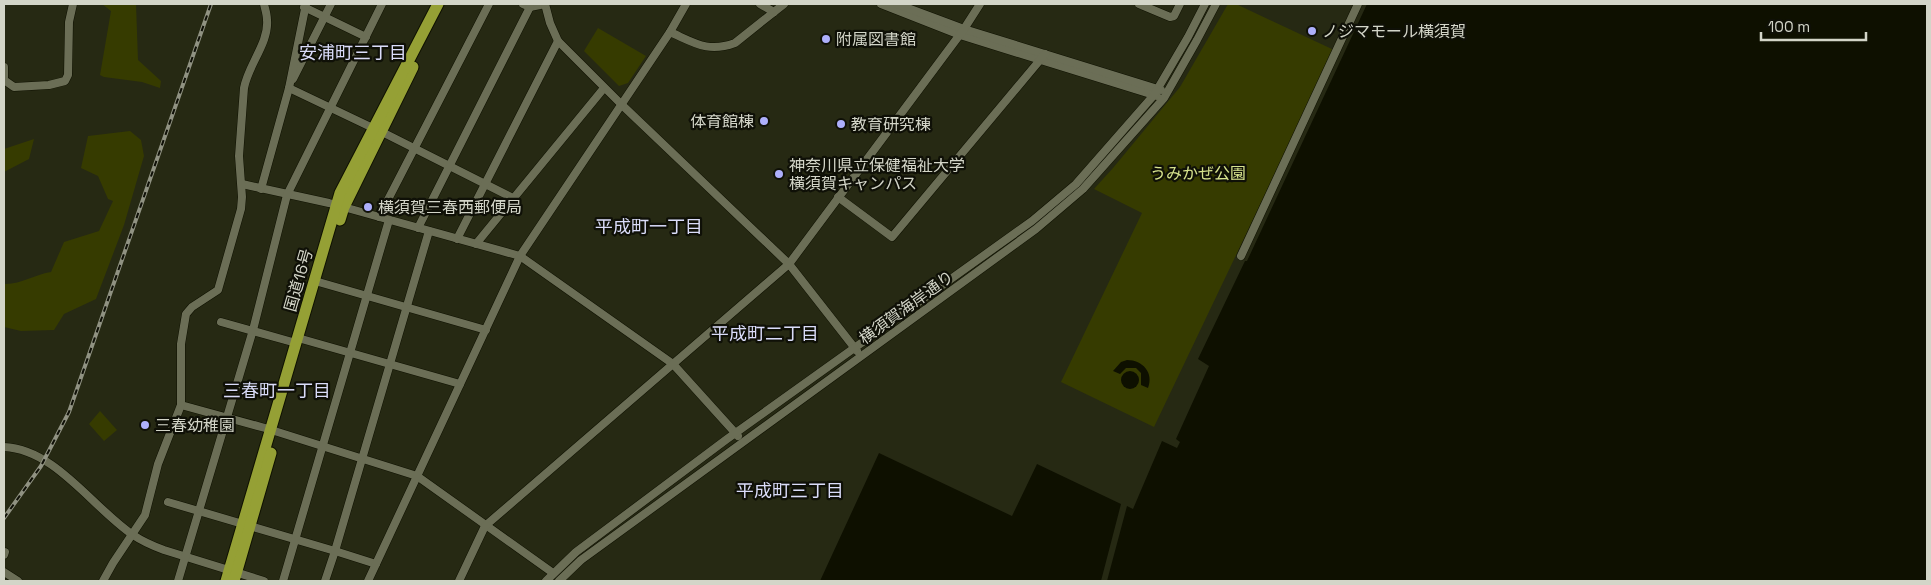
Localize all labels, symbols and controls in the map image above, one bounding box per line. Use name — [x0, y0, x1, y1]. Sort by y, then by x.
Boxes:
scale bar — [1761, 10, 1866, 42]
text: 100 m — [1768, 17, 1810, 36]
place label: ノジマモール横須賀 — [1322, 21, 1466, 42]
marker: ノジマモール横須賀 — [1306, 25, 1318, 37]
place label: 附属図書館 — [836, 29, 916, 50]
marker: 附属図書館 — [820, 33, 832, 45]
district label: 安浦町三丁目 — [299, 41, 407, 64]
place label: 体育館棟 — [690, 111, 754, 132]
place label: 教育研究棟 — [851, 114, 931, 135]
marker: 体育館棟 — [758, 115, 770, 127]
marker: 教育研究棟 — [835, 118, 847, 130]
place label: 神奈川県立保健福祉大学 横須賀キャンパス — [789, 155, 965, 194]
park label: うみかぜ公園 — [1150, 163, 1246, 184]
marker: 神奈川県立保健福祉大学 横須賀キャンパス — [773, 168, 785, 180]
place label: 横須賀三春西郵便局 — [378, 197, 522, 218]
marker: 横須賀三春西郵便局 — [362, 201, 374, 213]
district label: 平成町一丁目 — [595, 215, 703, 238]
street label: 国道16号 — [280, 246, 317, 314]
street label: 横須賀海岸通り — [855, 266, 958, 349]
district label: 平成町二丁目 — [711, 322, 819, 345]
district label: 三春町一丁目 — [223, 379, 331, 402]
place label: 三春幼稚園 — [155, 415, 235, 436]
marker: 三春幼稚園 — [139, 419, 151, 431]
district label: 平成町三丁目 — [736, 479, 844, 502]

